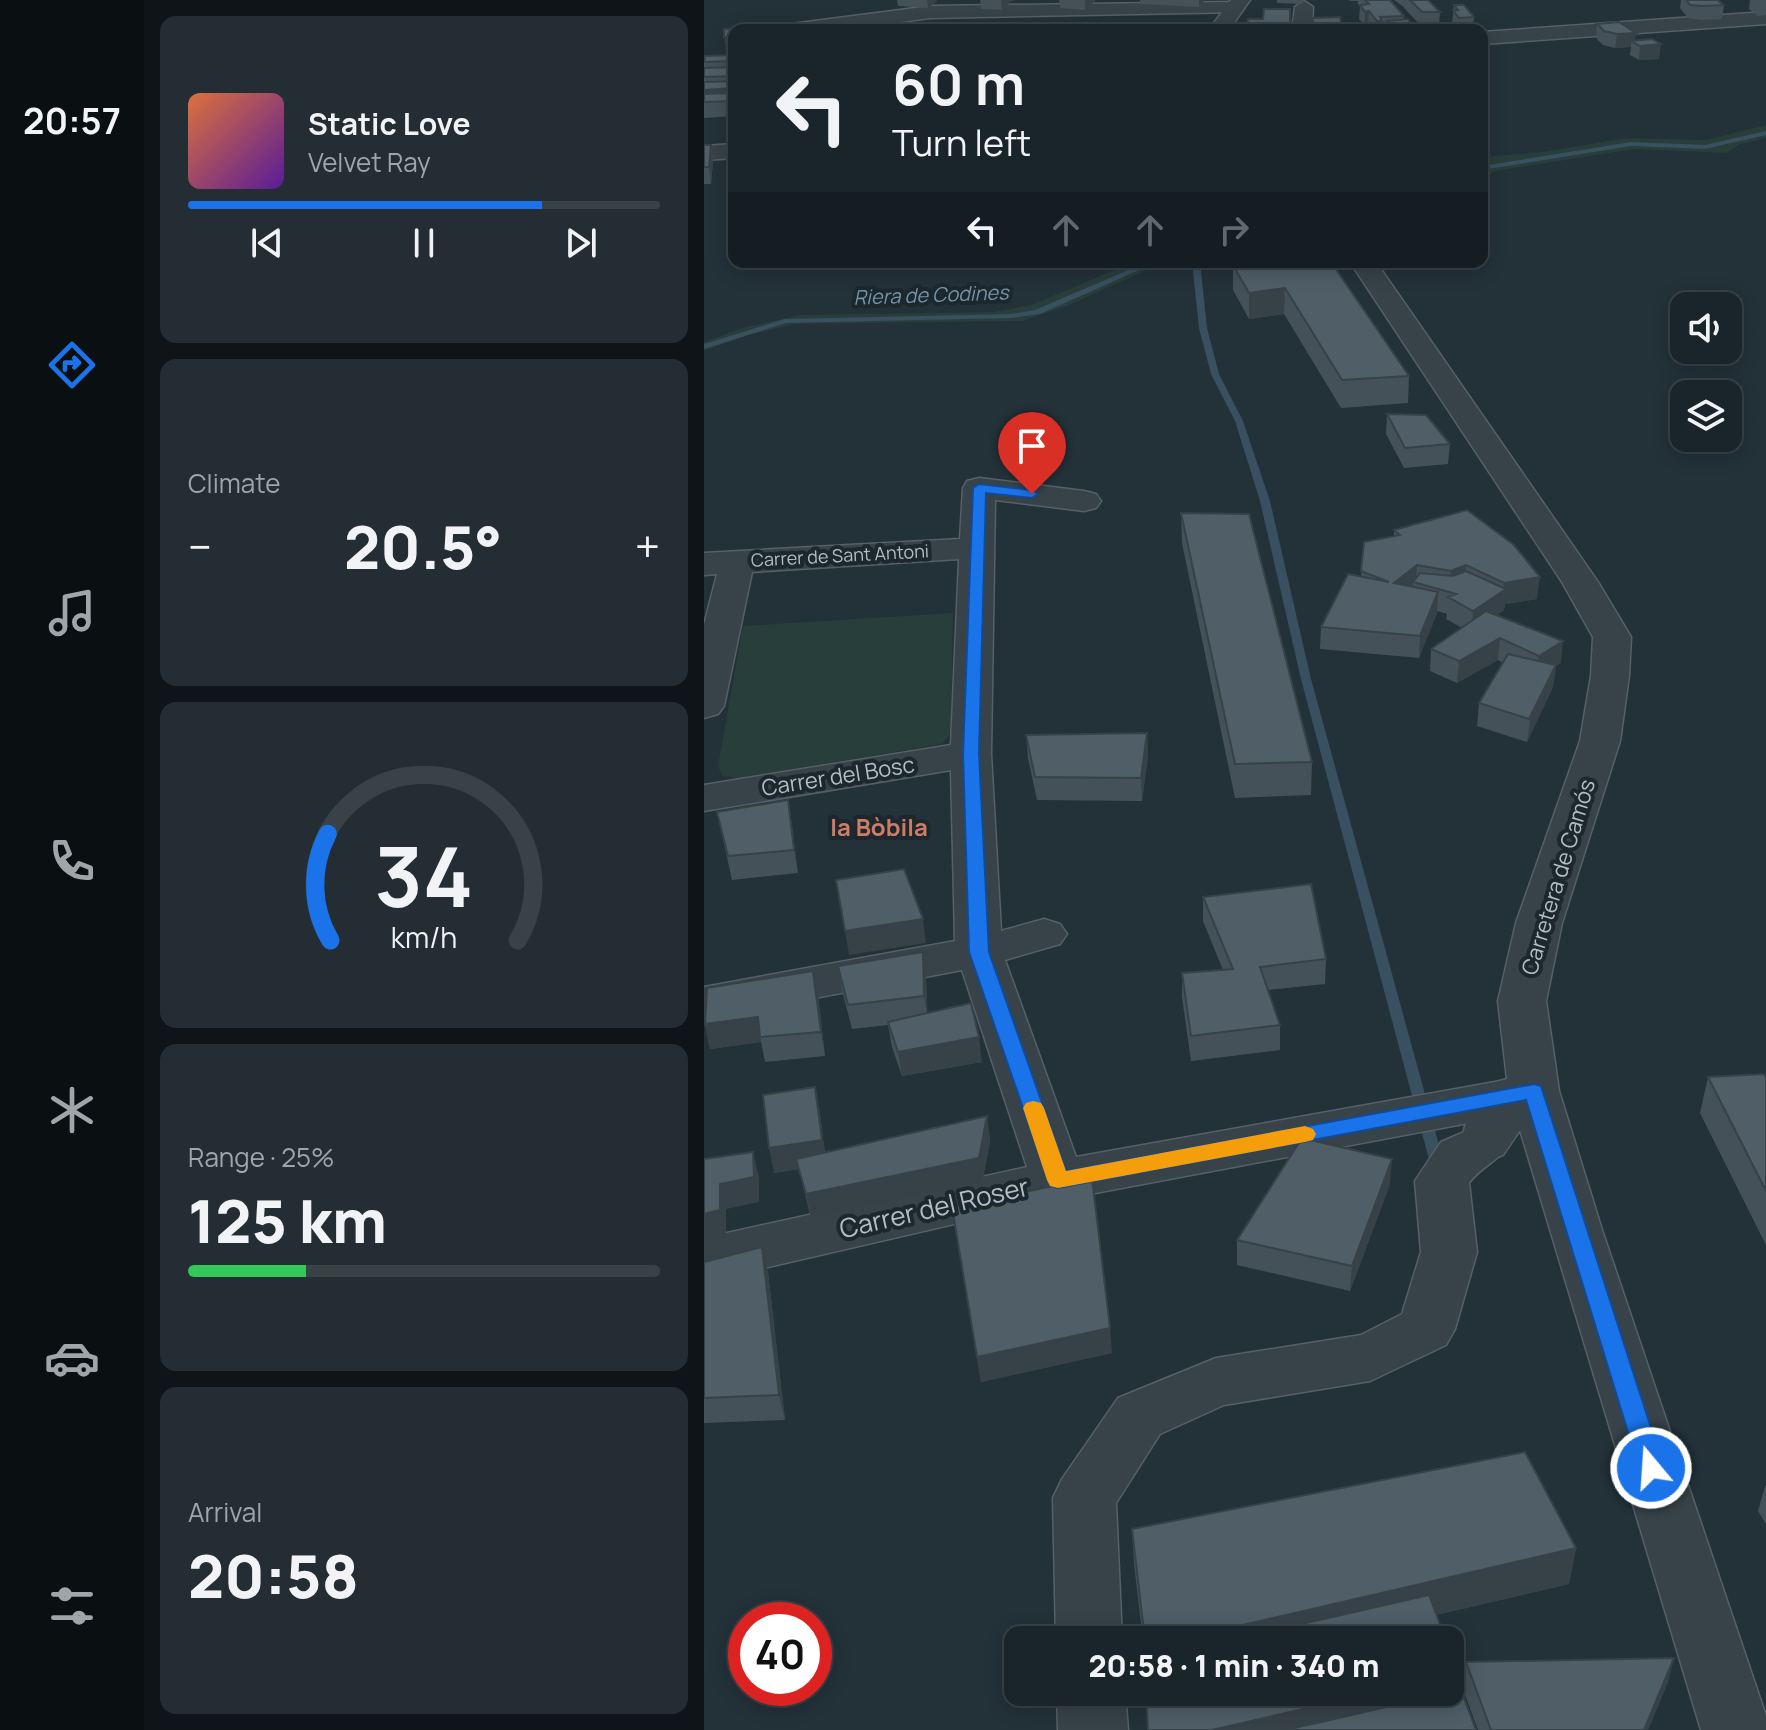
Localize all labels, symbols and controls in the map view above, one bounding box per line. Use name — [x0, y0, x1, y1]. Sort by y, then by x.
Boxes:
text: 60 m — [892, 45, 1025, 122]
icon: left — [760, 56, 864, 160]
text: 20:57 — [23, 96, 121, 145]
text: Static Love — [308, 103, 471, 144]
text: Turn left — [892, 118, 1031, 167]
text: Velvet Ray — [308, 144, 431, 180]
icon: left — [960, 208, 1004, 252]
icon: ahead — [1044, 208, 1088, 252]
icon: ahead — [1128, 208, 1172, 252]
icon: right — [1212, 208, 1256, 252]
icon: previous — [245, 221, 289, 265]
icon: pause — [402, 221, 446, 265]
icon: next — [559, 221, 603, 265]
water label: Riera de Codines — [853, 278, 1010, 311]
map controls — [1670, 292, 1742, 452]
button: sound — [1670, 292, 1742, 364]
icon: directions — [44, 337, 100, 393]
button: layers — [1670, 380, 1742, 452]
pin — [998, 412, 1066, 494]
icon: arrive — [1010, 424, 1054, 468]
text: Climate — [188, 465, 280, 501]
text: 20.5° — [344, 505, 502, 587]
text: − — [188, 516, 212, 576]
text: + — [635, 516, 660, 576]
street label: Carrer de Sant Antoni — [750, 538, 930, 572]
icon: music — [44, 585, 100, 641]
street label: Carrer del Bosc — [759, 749, 917, 803]
street label: Carretera de Camós — [1514, 775, 1602, 979]
district label: la Bòbila — [830, 810, 928, 843]
text: 34 — [374, 818, 474, 932]
icon: phone — [44, 833, 100, 889]
text: km/h — [391, 918, 457, 957]
icon: climate — [44, 1082, 100, 1138]
text: Range · 25% — [188, 1139, 334, 1175]
street label: Carrer del Roser — [836, 1168, 1032, 1246]
text: 125 km — [188, 1179, 387, 1261]
icon: car — [44, 1330, 100, 1386]
position arrow — [1609, 1426, 1693, 1510]
text: Arrival — [188, 1494, 262, 1530]
text: 20:58 — [188, 1534, 359, 1616]
icon: filters — [44, 1578, 100, 1634]
speed limit sign: 40 — [728, 1602, 832, 1706]
text: 20:58 · 1 min · 340 m — [1088, 1645, 1380, 1686]

